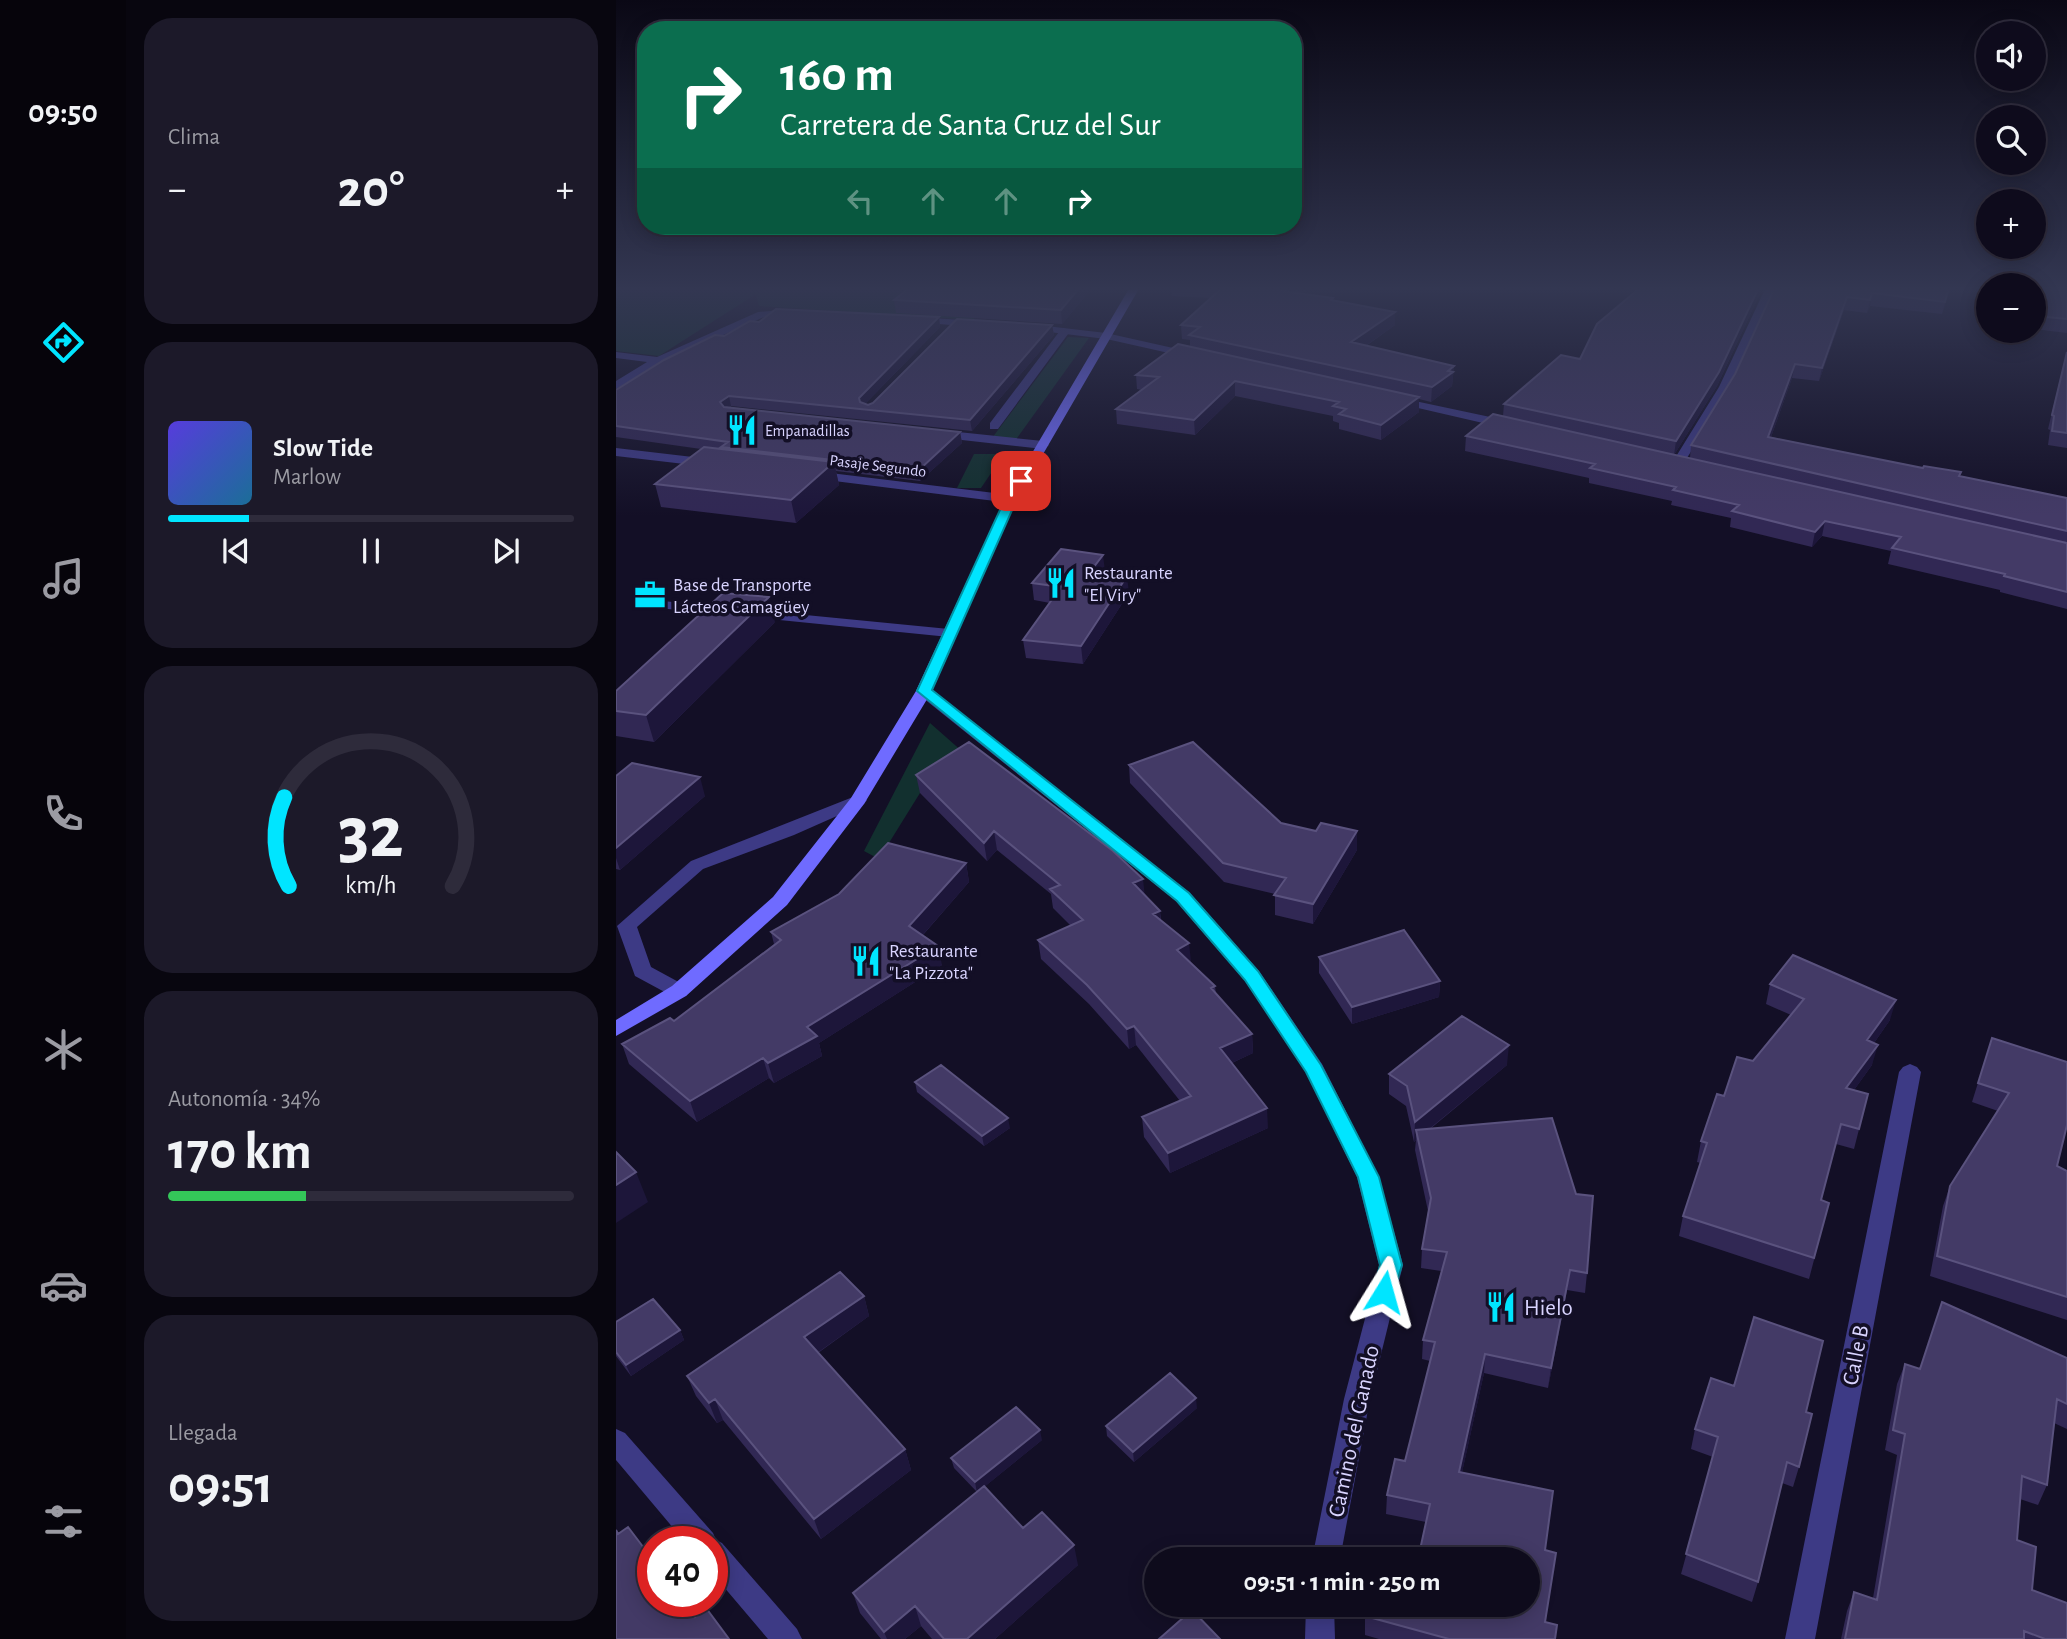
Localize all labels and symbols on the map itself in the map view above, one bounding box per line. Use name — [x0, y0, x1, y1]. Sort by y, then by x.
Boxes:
restaurant icon: Empanadillas — [725, 413, 759, 447]
place label: Empanadillas — [765, 423, 850, 439]
pin — [991, 451, 1051, 511]
street label: Pasaje Segundo — [828, 452, 927, 481]
place label: Restaurante "El Viry" — [1084, 564, 1173, 605]
restaurant icon: Restaurante "El Viry" — [1044, 566, 1078, 600]
place label: Base de Transporte Lácteos Camagüey — [673, 576, 812, 617]
office icon: Base de Transporte Lácteos Camagüey — [633, 578, 667, 612]
place label: Restaurante "La Pizzota" — [889, 942, 978, 983]
restaurant icon: Restaurante "La Pizzota" — [849, 944, 883, 978]
position arrow — [1347, 1255, 1421, 1329]
restaurant icon: Hielo — [1484, 1290, 1518, 1324]
place label: Hielo — [1524, 1297, 1573, 1320]
street label: Calle B — [1839, 1323, 1874, 1387]
street label: Camino del Ganado — [1325, 1343, 1384, 1519]
speed limit sign: 40 — [637, 1526, 728, 1617]

